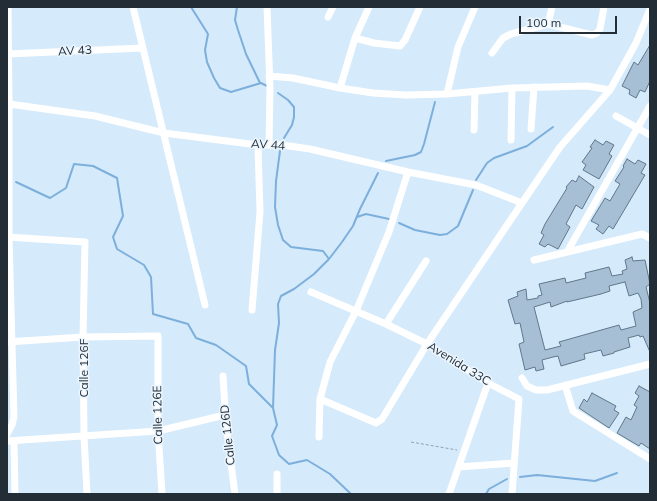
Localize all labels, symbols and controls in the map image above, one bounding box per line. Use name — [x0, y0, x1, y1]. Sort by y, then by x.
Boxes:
scale bar — [521, 8, 619, 34]
text: 100 m — [526, 15, 561, 30]
street label: AV 43 — [58, 43, 92, 59]
street label: AV 44 — [251, 137, 285, 153]
street label: Calle 126F — [77, 339, 91, 397]
street label: Avenida 33C — [425, 339, 493, 389]
street label: Calle 126E — [150, 385, 166, 445]
street label: Calle 126D — [218, 404, 238, 466]

